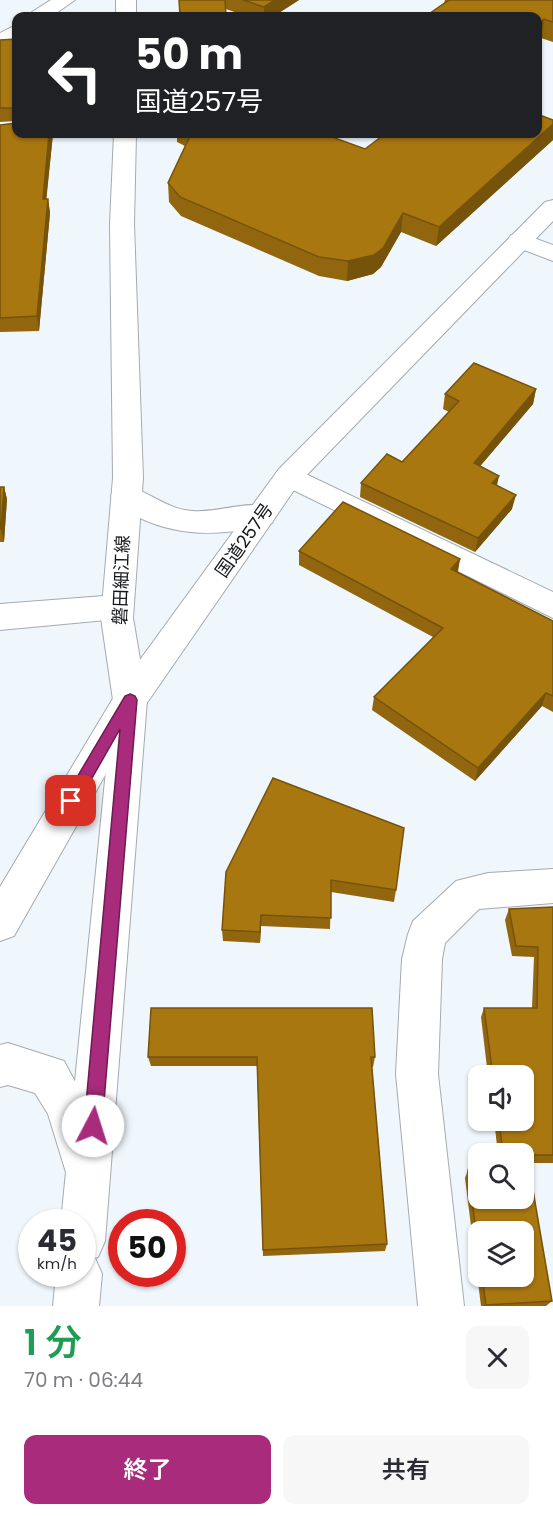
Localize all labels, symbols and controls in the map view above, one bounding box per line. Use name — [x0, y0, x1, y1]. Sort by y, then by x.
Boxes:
text: 50 m — [135, 25, 243, 84]
icon: left — [36, 36, 114, 114]
text: 国道257号 — [135, 83, 263, 120]
street label: 国道257号 — [209, 498, 279, 582]
street label: 磐田細江線 — [107, 535, 135, 625]
pin — [45, 775, 96, 826]
icon: arrive — [54, 784, 87, 817]
map controls — [468, 1065, 534, 1287]
button: sound — [468, 1065, 534, 1131]
position arrow — [61, 1094, 125, 1158]
button: search — [468, 1143, 534, 1209]
speed limit sign: 50 — [108, 1209, 186, 1287]
text: 45 — [37, 1219, 77, 1262]
button: layers — [468, 1221, 534, 1287]
text: km/h — [37, 1253, 77, 1274]
text: 1 分 — [24, 1317, 82, 1368]
button: close — [466, 1326, 529, 1389]
text: 70 m · 06:44 — [24, 1366, 143, 1394]
button: 終了 — [24, 1435, 271, 1504]
button: 共有 — [283, 1435, 529, 1504]

